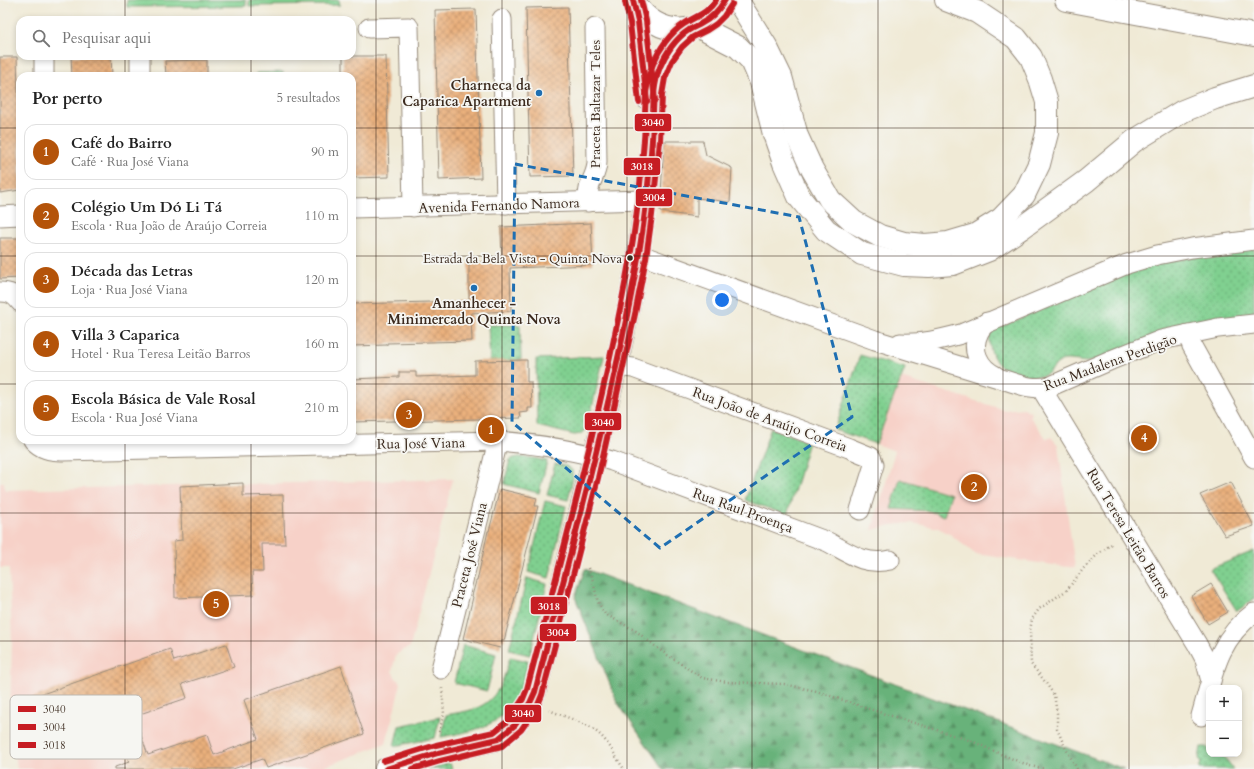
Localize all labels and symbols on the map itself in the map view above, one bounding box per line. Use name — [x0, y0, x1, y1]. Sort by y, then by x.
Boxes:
street label: Praceta Baltazar Teles — [586, 39, 605, 168]
place label: Charneca da Caparica Apartment — [402, 76, 531, 111]
marker: Charneca da Caparica Apartment — [534, 88, 544, 98]
line badge: 3040 — [634, 113, 672, 132]
text: 3040 — [642, 115, 665, 130]
line badge: 3018 — [623, 157, 661, 176]
text: 3018 — [631, 159, 653, 174]
line badge: 3004 — [635, 188, 673, 207]
text: 3004 — [643, 190, 666, 205]
street label: Avenida Fernando Namora — [418, 193, 580, 218]
place label: Estrada da Bela Vista - Quinta Nova — [423, 250, 622, 268]
marker: Estrada da Bela Vista - Quinta Nova — [625, 253, 635, 263]
marker: Amanhecer - Minimercado Quinta Nova — [469, 283, 479, 293]
your location — [712, 290, 732, 310]
place label: Amanhecer - Minimercado Quinta Nova — [387, 294, 561, 329]
street label: Rua Madalena Perdigão — [1041, 329, 1180, 395]
street label: Rua João de Araújo Correia — [690, 383, 850, 456]
pin: 3 — [396, 400, 422, 430]
line badge: 3040 — [584, 412, 622, 431]
pin: 1 — [478, 415, 504, 445]
text: 3040 — [592, 415, 615, 430]
pin: 4 — [1131, 423, 1157, 453]
street label: Rua José Viana — [377, 433, 465, 454]
street label: Rua Teresa Leitão Barros — [1082, 465, 1175, 602]
pin: 2 — [961, 472, 987, 502]
street label: Rua Raul Proença — [690, 483, 796, 537]
street label: Praceta José Viana — [447, 501, 492, 610]
pin: 5 — [203, 589, 229, 619]
line badge: 3018 — [530, 596, 568, 615]
text: 3018 — [538, 599, 560, 614]
line badge: 3004 — [539, 623, 577, 642]
text: 3004 — [547, 625, 570, 640]
legend — [10, 695, 142, 759]
text: 3040 — [43, 702, 66, 717]
line badge: 3040 — [504, 704, 542, 723]
text: 3040 — [512, 706, 535, 721]
text: 3004 — [43, 720, 66, 735]
text: 3018 — [43, 738, 66, 753]

